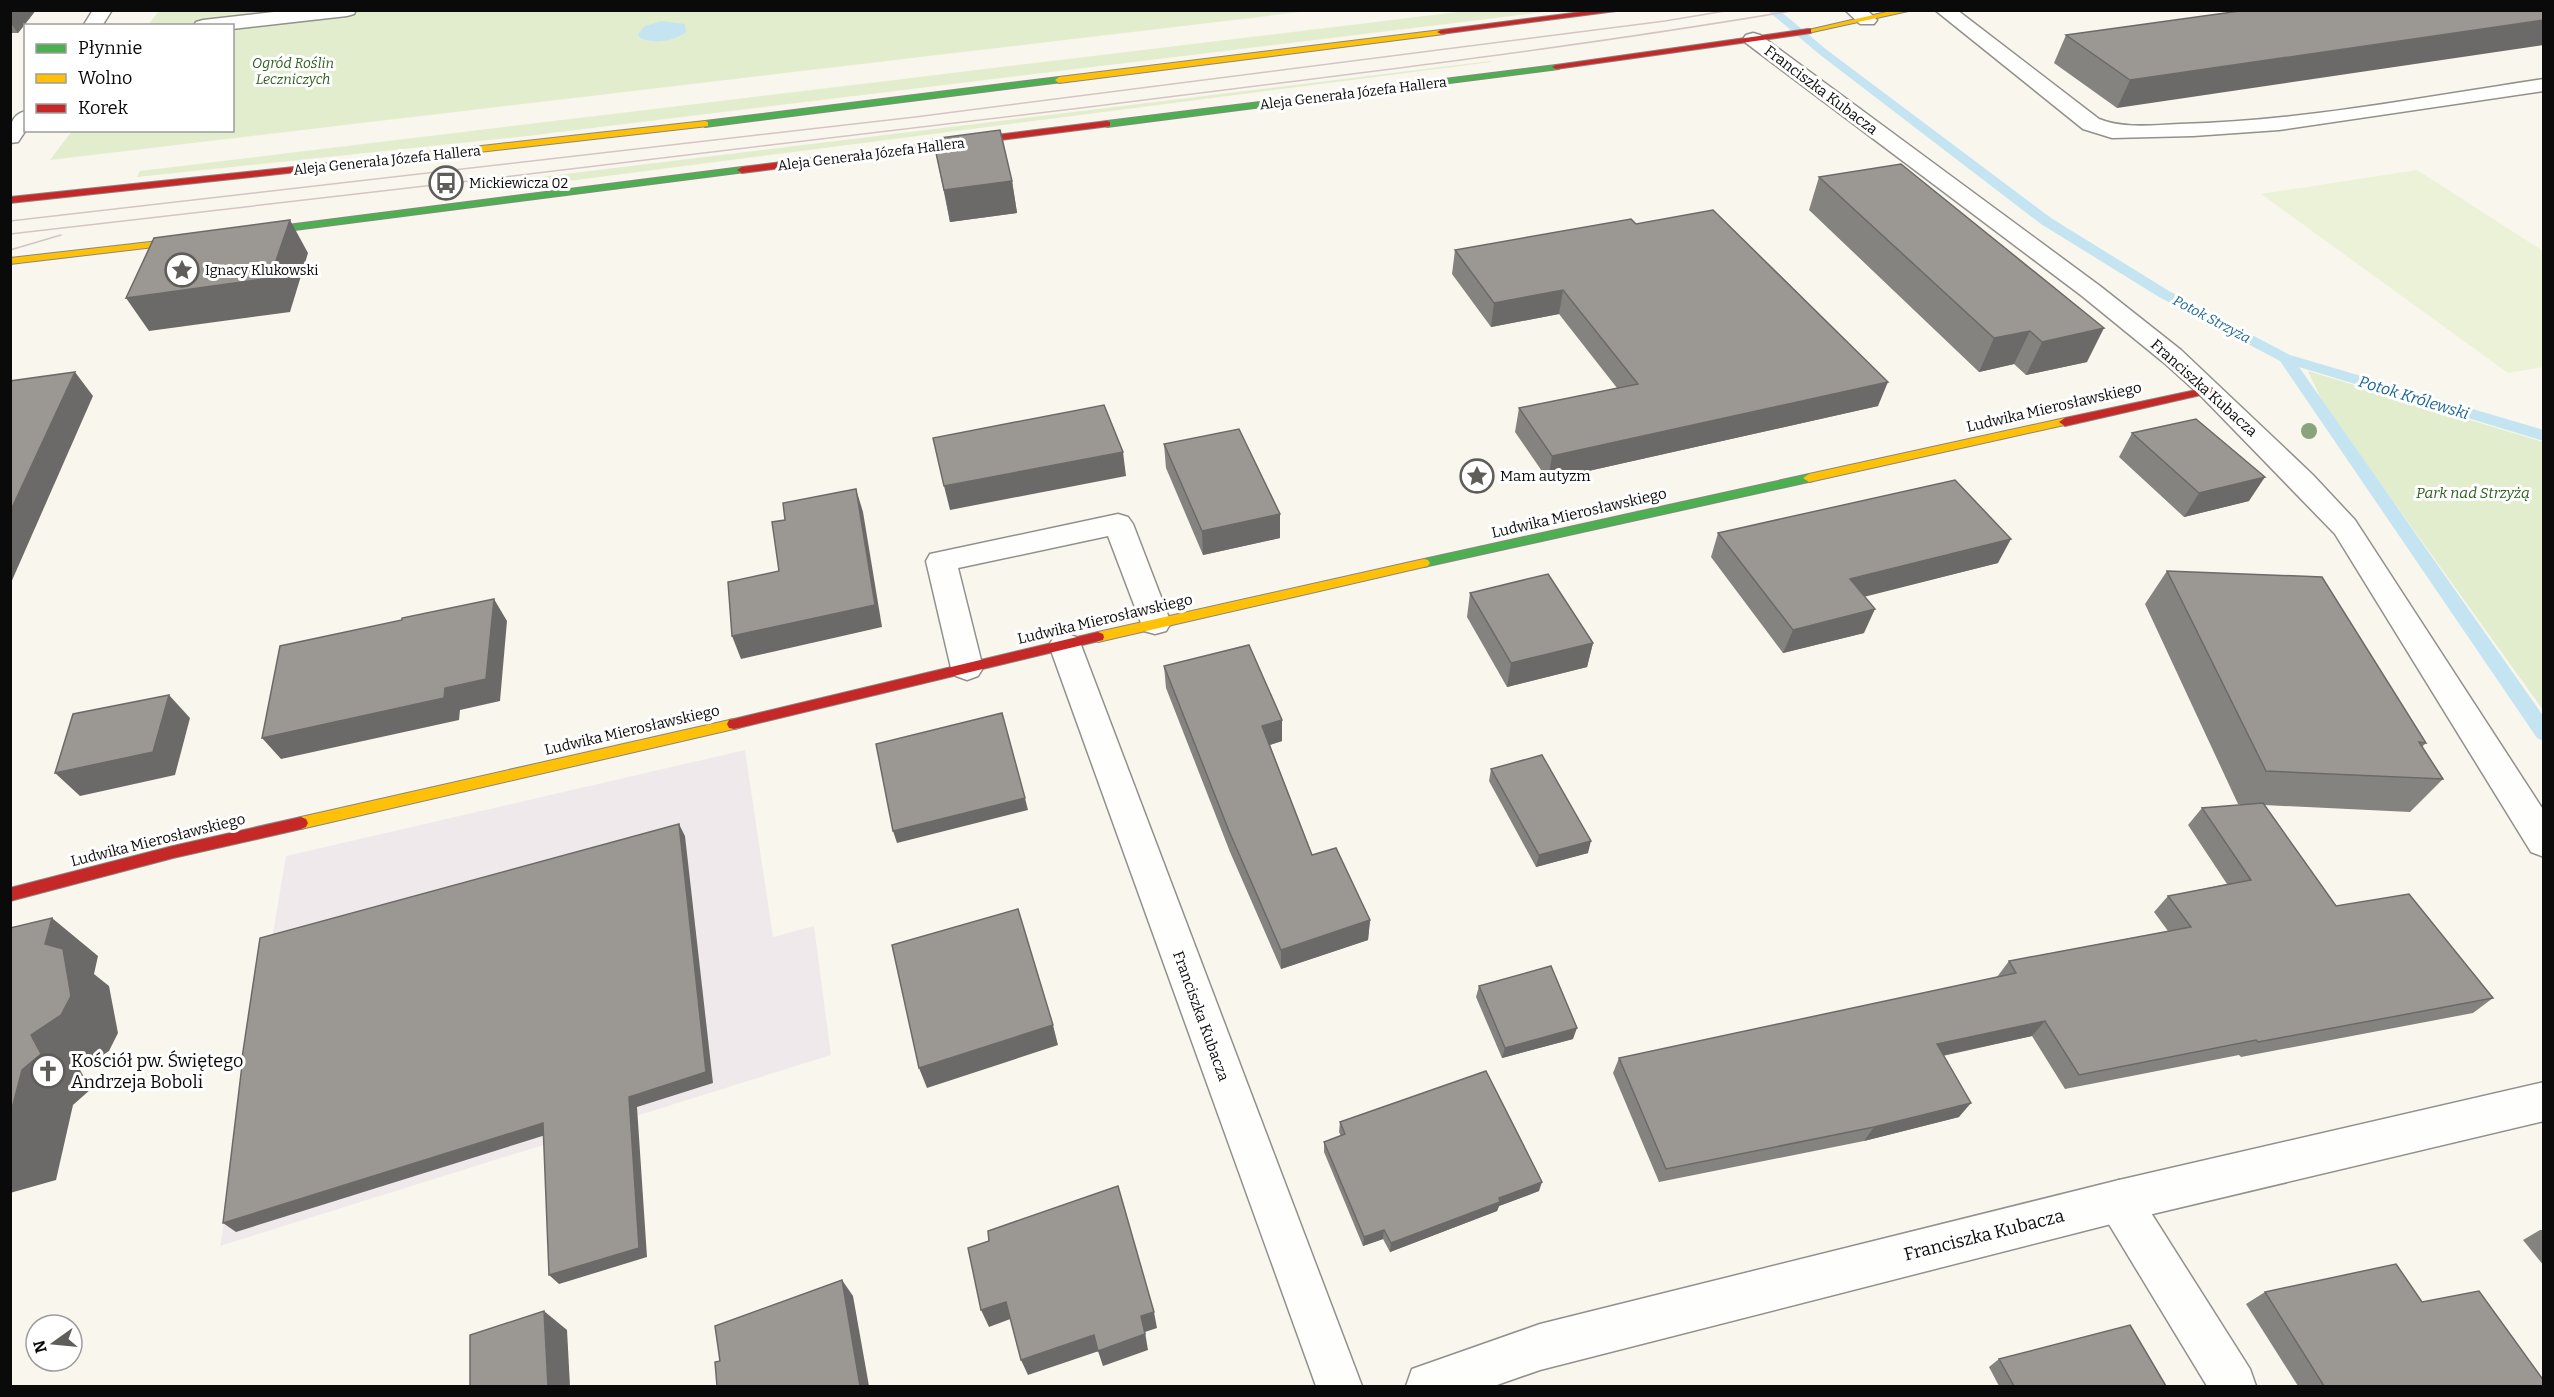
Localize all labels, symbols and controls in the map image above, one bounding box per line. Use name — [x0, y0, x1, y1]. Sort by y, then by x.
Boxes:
legend — [24, 24, 234, 132]
text: Płynnie — [78, 37, 142, 59]
street label: Franciszka Kubacza — [1761, 42, 1881, 138]
park label: Ogród Roślin Leczniczych — [252, 55, 334, 88]
text: Wolno — [78, 67, 132, 89]
street label: Aleja Generała Józefa Hallera — [1259, 74, 1448, 113]
text: Korek — [78, 97, 129, 119]
street label: Aleja Generała Józefa Hallera — [777, 135, 966, 174]
street label: Aleja Generała Józefa Hallera — [293, 142, 482, 179]
bus stop icon: Mickiewicza 02 — [428, 165, 464, 201]
place label: Mickiewicza 02 — [469, 175, 568, 192]
place icon: Ignacy Klukowski — [164, 252, 200, 288]
place label: Ignacy Klukowski — [205, 262, 318, 279]
water label: Potok Strzyża — [2170, 292, 2253, 347]
street label: Franciszka Kubacza — [2147, 335, 2261, 441]
water label: Potok Królewski — [2356, 372, 2472, 423]
street label: Ludwika Mierosławskiego — [1965, 378, 2143, 436]
place icon: Mam autyzm — [1459, 458, 1495, 494]
place label: Mam autyzm — [1500, 467, 1591, 485]
street label: Ludwika Mierosławskiego — [1490, 484, 1668, 542]
park label: Park nad Strzyżą — [2416, 484, 2530, 502]
street label: Ludwika Mierosławskiego — [1016, 590, 1194, 648]
street label: Ludwika Mierosławskiego — [543, 701, 721, 759]
street label: Ludwika Mierosławskiego — [69, 810, 247, 870]
street label: Franciszka Kubacza — [1169, 949, 1233, 1083]
place label: Kościół pw. Świętego Andrzeja Boboli — [71, 1050, 243, 1093]
church icon: Kościół pw. Świętego Andrzeja Boboli — [30, 1053, 66, 1089]
street label: Franciszka Kubacza — [1902, 1204, 2067, 1266]
north arrow — [24, 1313, 84, 1373]
text: N — [29, 1338, 51, 1355]

